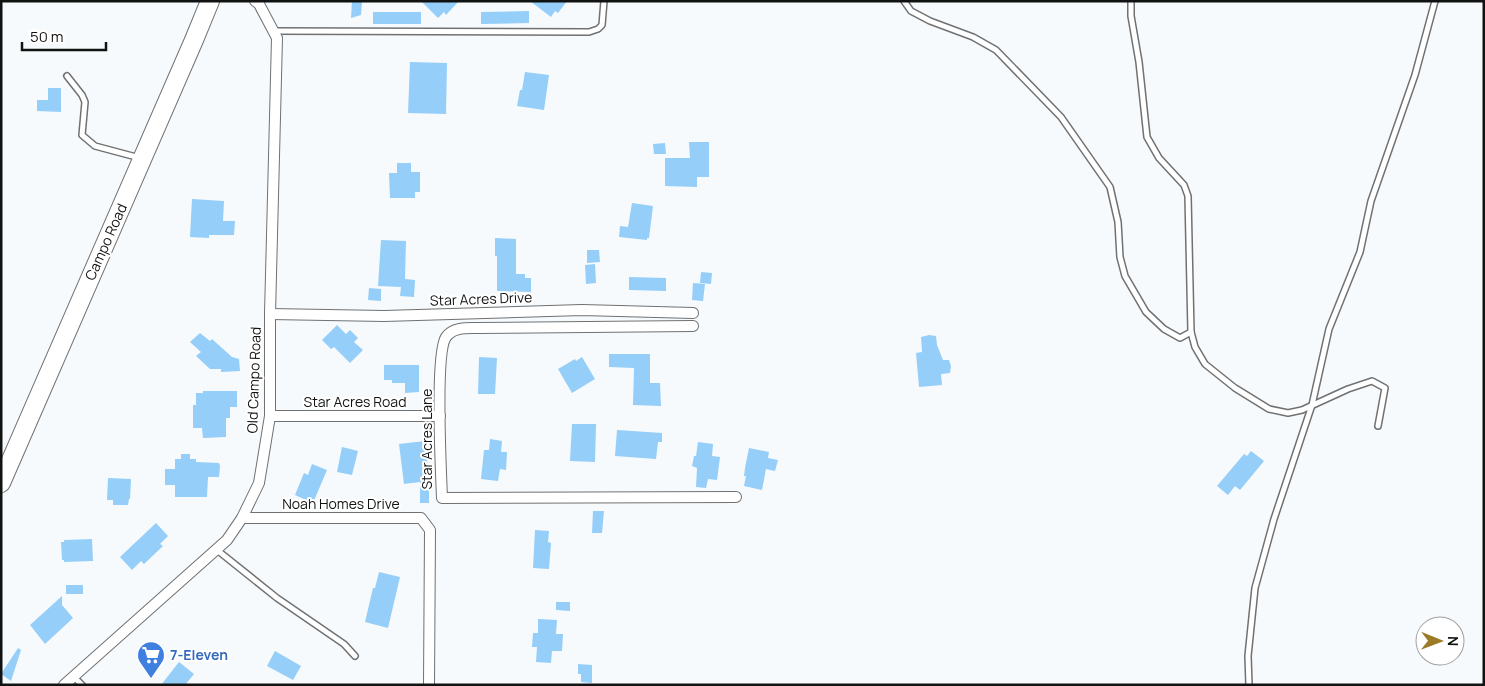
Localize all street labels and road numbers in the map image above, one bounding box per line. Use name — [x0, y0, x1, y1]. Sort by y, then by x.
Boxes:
street label: Campo Road — [80, 200, 131, 283]
street label: Star Acres Drive — [429, 287, 533, 310]
street label: Old Campo Road — [242, 326, 265, 434]
street label: Star Acres Lane — [417, 388, 436, 490]
street label: Star Acres Road — [304, 392, 406, 411]
street label: Noah Homes Drive — [282, 494, 400, 513]

